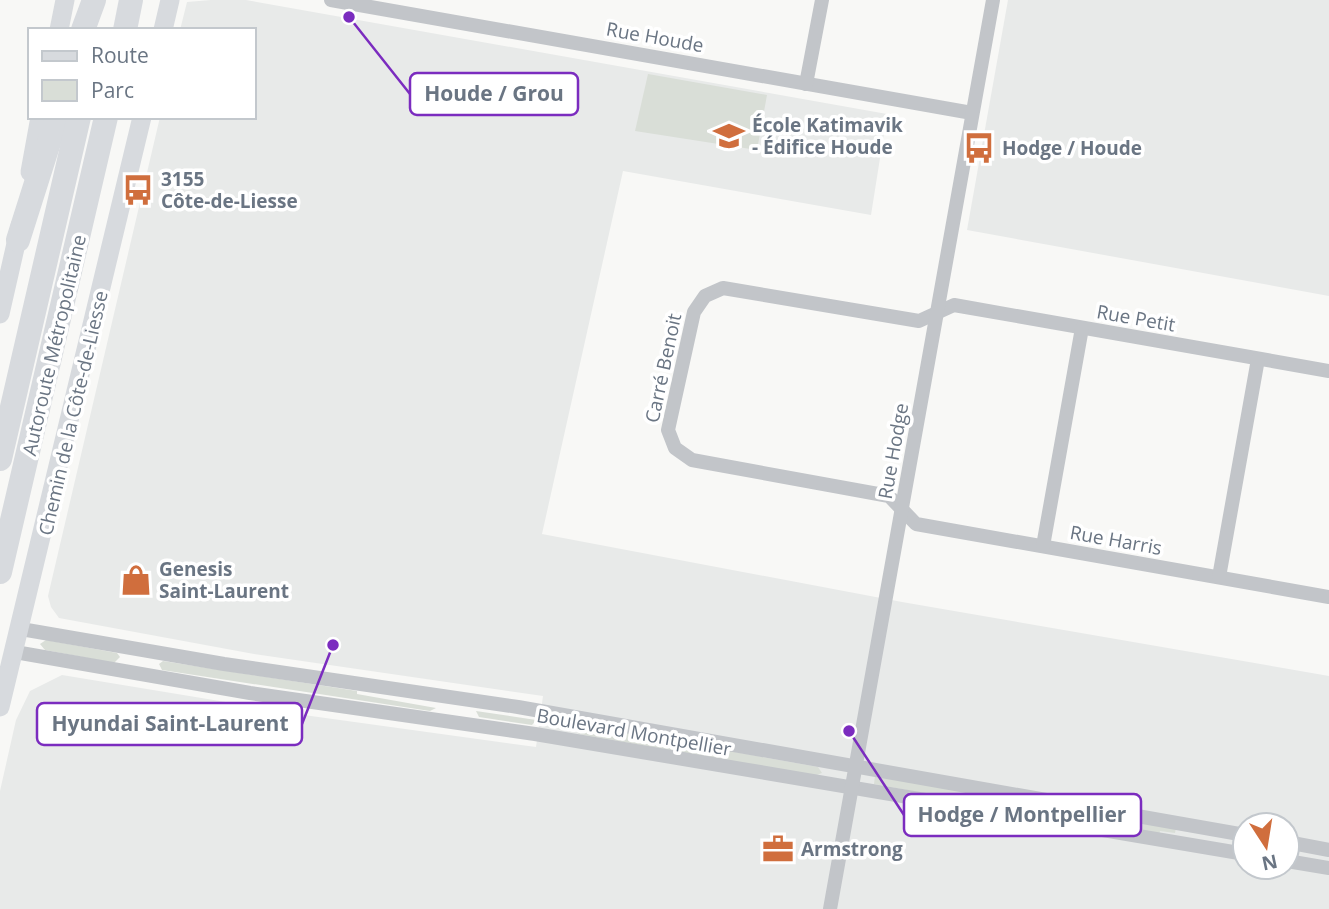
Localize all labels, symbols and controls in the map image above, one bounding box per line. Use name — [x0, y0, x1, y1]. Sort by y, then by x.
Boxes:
street label: Rue Houde — [604, 16, 706, 58]
legend — [28, 28, 256, 119]
text: Route — [91, 41, 149, 69]
callout: Houde / Grou — [410, 73, 578, 115]
text: Parc — [91, 76, 134, 104]
text: Houde / Grou — [424, 79, 564, 107]
place label: École Katimavik - Édifice Houde — [752, 112, 903, 160]
school or university icon: École Katimavik - Édifice Houde — [712, 119, 746, 153]
bus stop icon: Hodge / Houde — [962, 131, 996, 165]
place label: Hodge / Houde — [1002, 135, 1142, 161]
place label: 3155 Côte-de-Liesse — [161, 166, 298, 214]
bus stop icon: 3155 Côte-de-Liesse — [121, 173, 155, 207]
street label: Autoroute Métropolitaine — [16, 232, 92, 458]
street label: Chemin de la Côte-de-Liesse — [32, 288, 114, 538]
street label: Rue Petit — [1095, 298, 1178, 338]
street label: Carré Benoit — [639, 311, 687, 425]
street label: Rue Hodge — [872, 401, 914, 501]
street label: Rue Harris — [1068, 519, 1164, 561]
place label: Genesis Saint-Laurent — [159, 556, 289, 604]
shop icon: Genesis Saint-Laurent — [119, 563, 153, 597]
street label: Boulevard Montpellier — [535, 702, 734, 762]
callout: Hyundai Saint-Laurent — [37, 703, 302, 745]
text: Hyundai Saint-Laurent — [52, 709, 289, 737]
callout: Hodge / Montpellier — [904, 794, 1141, 836]
text: Hodge / Montpellier — [918, 800, 1127, 828]
north arrow — [1231, 811, 1301, 881]
office icon: Armstrong — [761, 832, 795, 866]
place label: Armstrong — [801, 836, 903, 862]
text: N — [1259, 848, 1280, 877]

